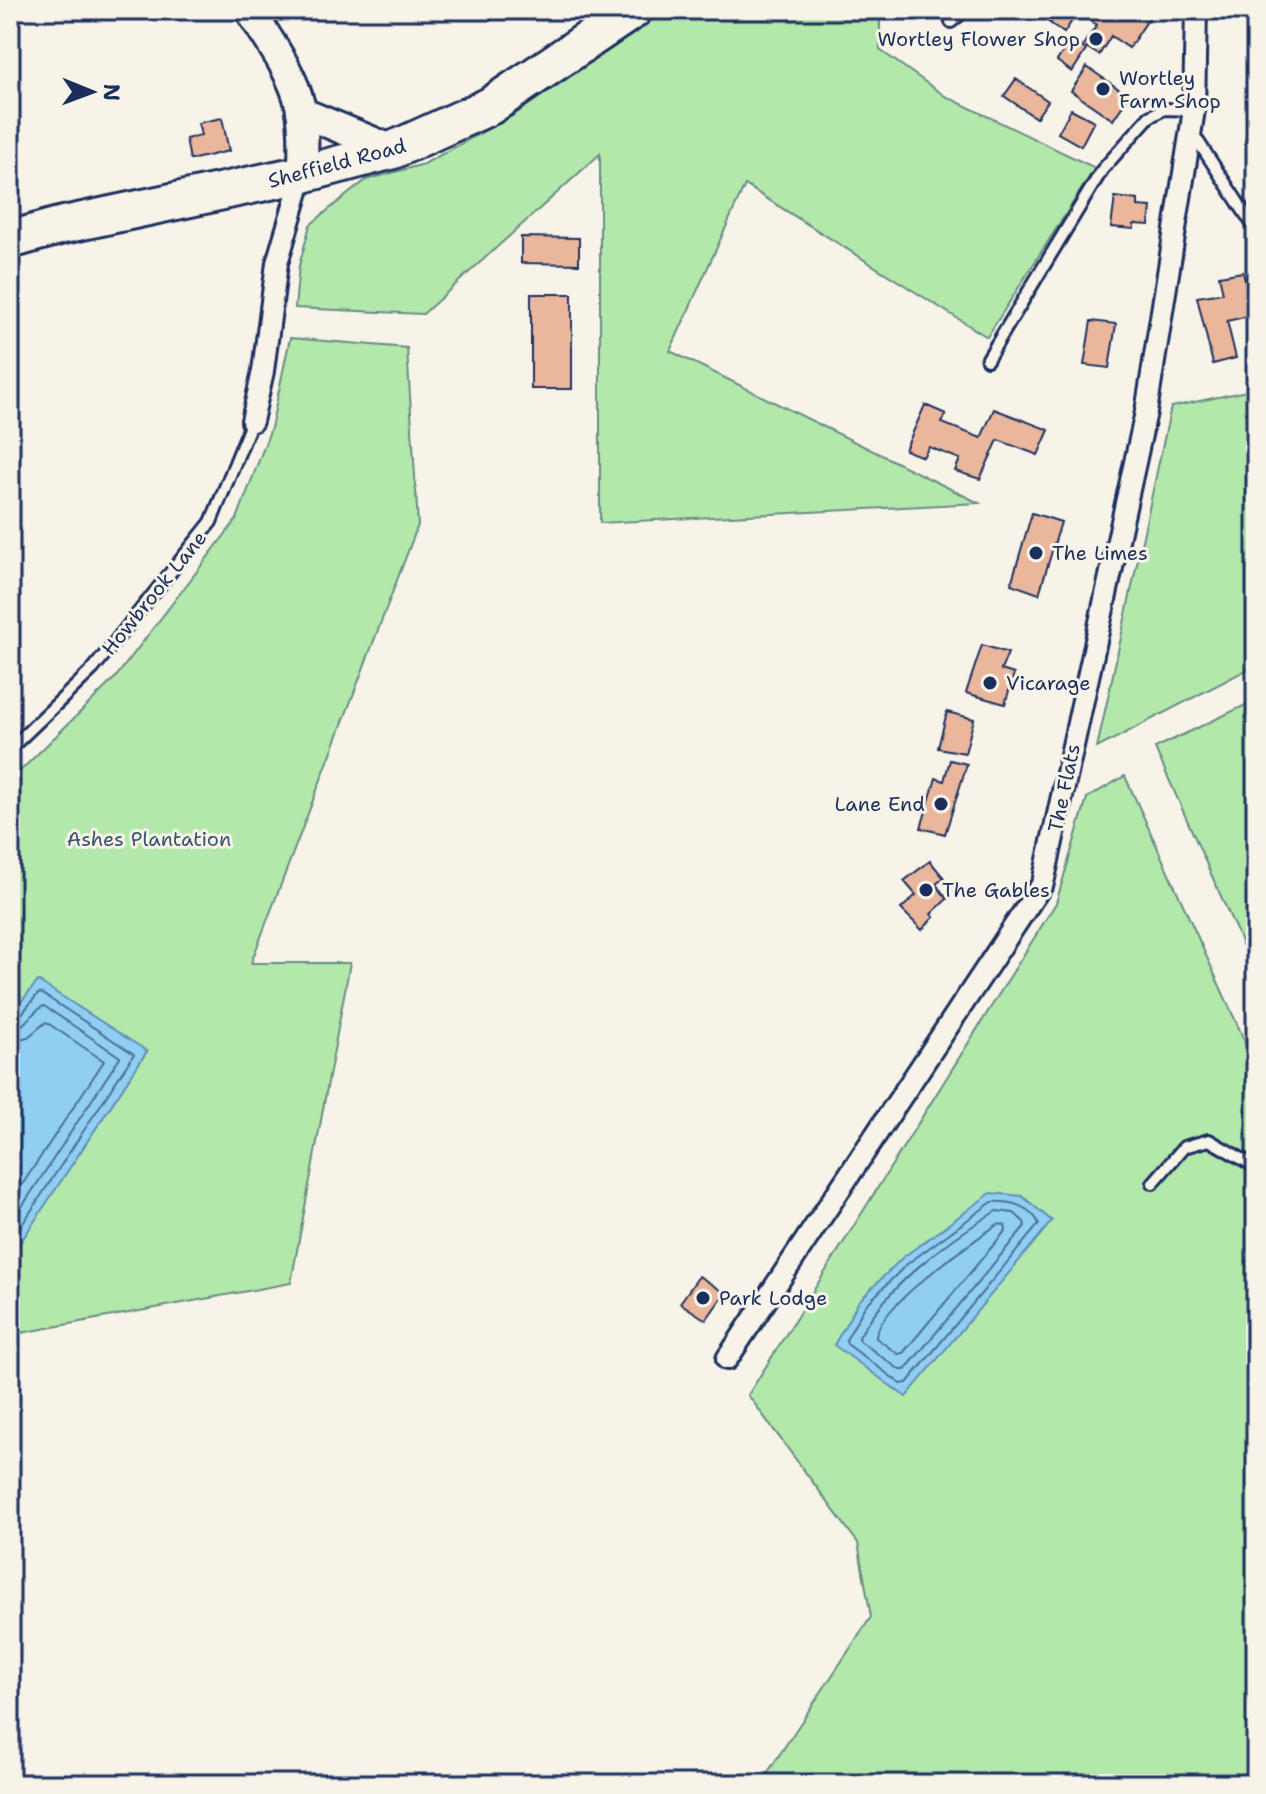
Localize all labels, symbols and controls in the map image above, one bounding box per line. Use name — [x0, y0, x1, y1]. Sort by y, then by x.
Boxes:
place label: Wortley Flower Shop — [878, 26, 1080, 52]
marker: Wortley Flower Shop — [1087, 30, 1105, 48]
north arrow — [52, 52, 132, 132]
place label: Wortley Farm Shop — [1119, 65, 1221, 114]
marker: Wortley Farm Shop — [1094, 80, 1112, 98]
text: N — [97, 83, 126, 101]
street label: Sheffield Road — [265, 132, 409, 194]
street label: Howbrook Lane — [96, 525, 212, 661]
place label: The Limes — [1052, 540, 1148, 566]
marker: The Limes — [1027, 544, 1045, 562]
place label: Vicarage — [1006, 670, 1091, 696]
marker: Vicarage — [981, 674, 999, 692]
street label: The Flats — [1042, 742, 1086, 834]
place label: Lane End — [835, 791, 925, 817]
marker: Lane End — [932, 795, 950, 813]
park label: Ashes Plantation — [67, 826, 231, 852]
place label: The Gables — [942, 877, 1050, 903]
marker: The Gables — [917, 881, 935, 899]
place label: Park Lodge — [719, 1285, 827, 1311]
marker: Park Lodge — [694, 1289, 712, 1307]

